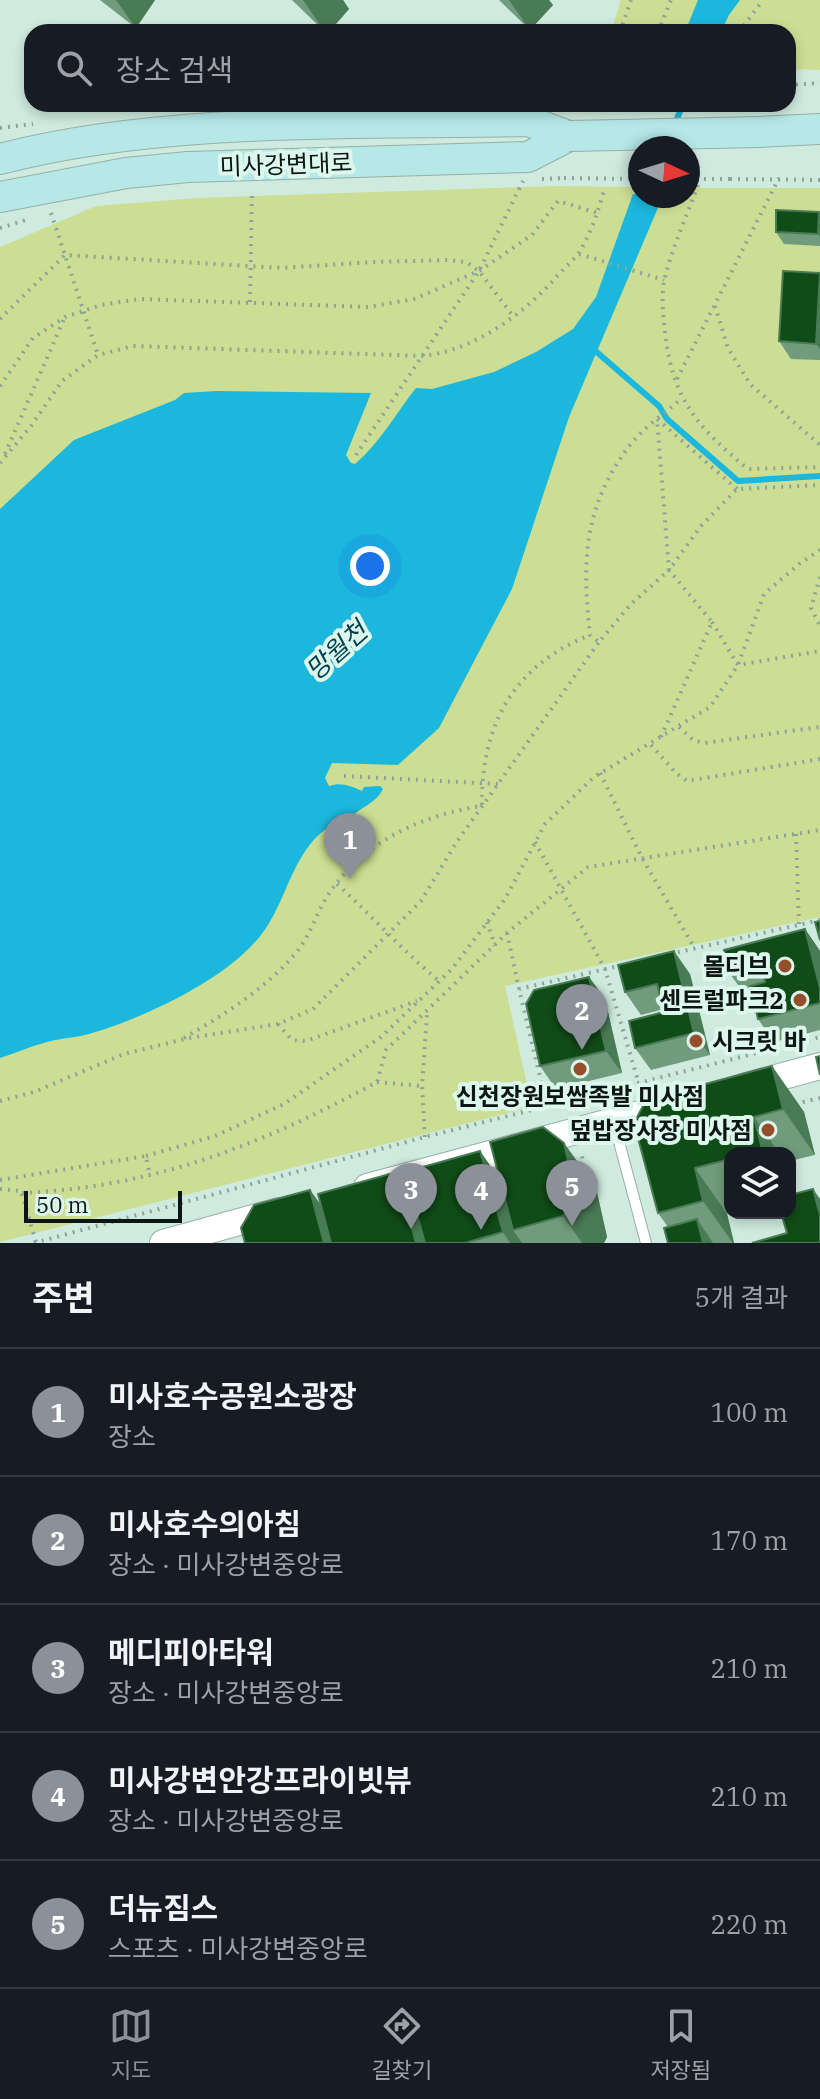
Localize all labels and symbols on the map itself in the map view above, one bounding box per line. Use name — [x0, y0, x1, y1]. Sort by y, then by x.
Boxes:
north arrow — [628, 136, 700, 208]
street label: 미사강변대로 — [219, 146, 353, 182]
your location — [350, 546, 390, 586]
water label: 망월천 — [298, 611, 376, 687]
pin: 1 — [324, 813, 376, 879]
place label: 몰디브 — [703, 950, 769, 982]
marker: 몰디브 — [776, 957, 794, 975]
pin: 2 — [556, 984, 608, 1050]
place label: 센트럴파크2 — [659, 984, 784, 1016]
marker: 센트럴파크2 — [791, 991, 809, 1009]
place label: 시크릿 바 — [712, 1025, 806, 1057]
marker: 시크릿 바 — [687, 1032, 705, 1050]
marker: 신천장원보쌈족발 미사점 — [571, 1060, 589, 1078]
place label: 신천장원보쌈족발 미사점 — [456, 1080, 704, 1112]
place label: 덮밥장사장 미사점 — [570, 1114, 752, 1146]
marker: 덮밥장사장 미사점 — [759, 1121, 777, 1139]
pin: 5 — [546, 1160, 598, 1226]
pin: 3 — [385, 1163, 437, 1229]
pin: 4 — [455, 1164, 507, 1230]
scale bar — [24, 1187, 182, 1223]

